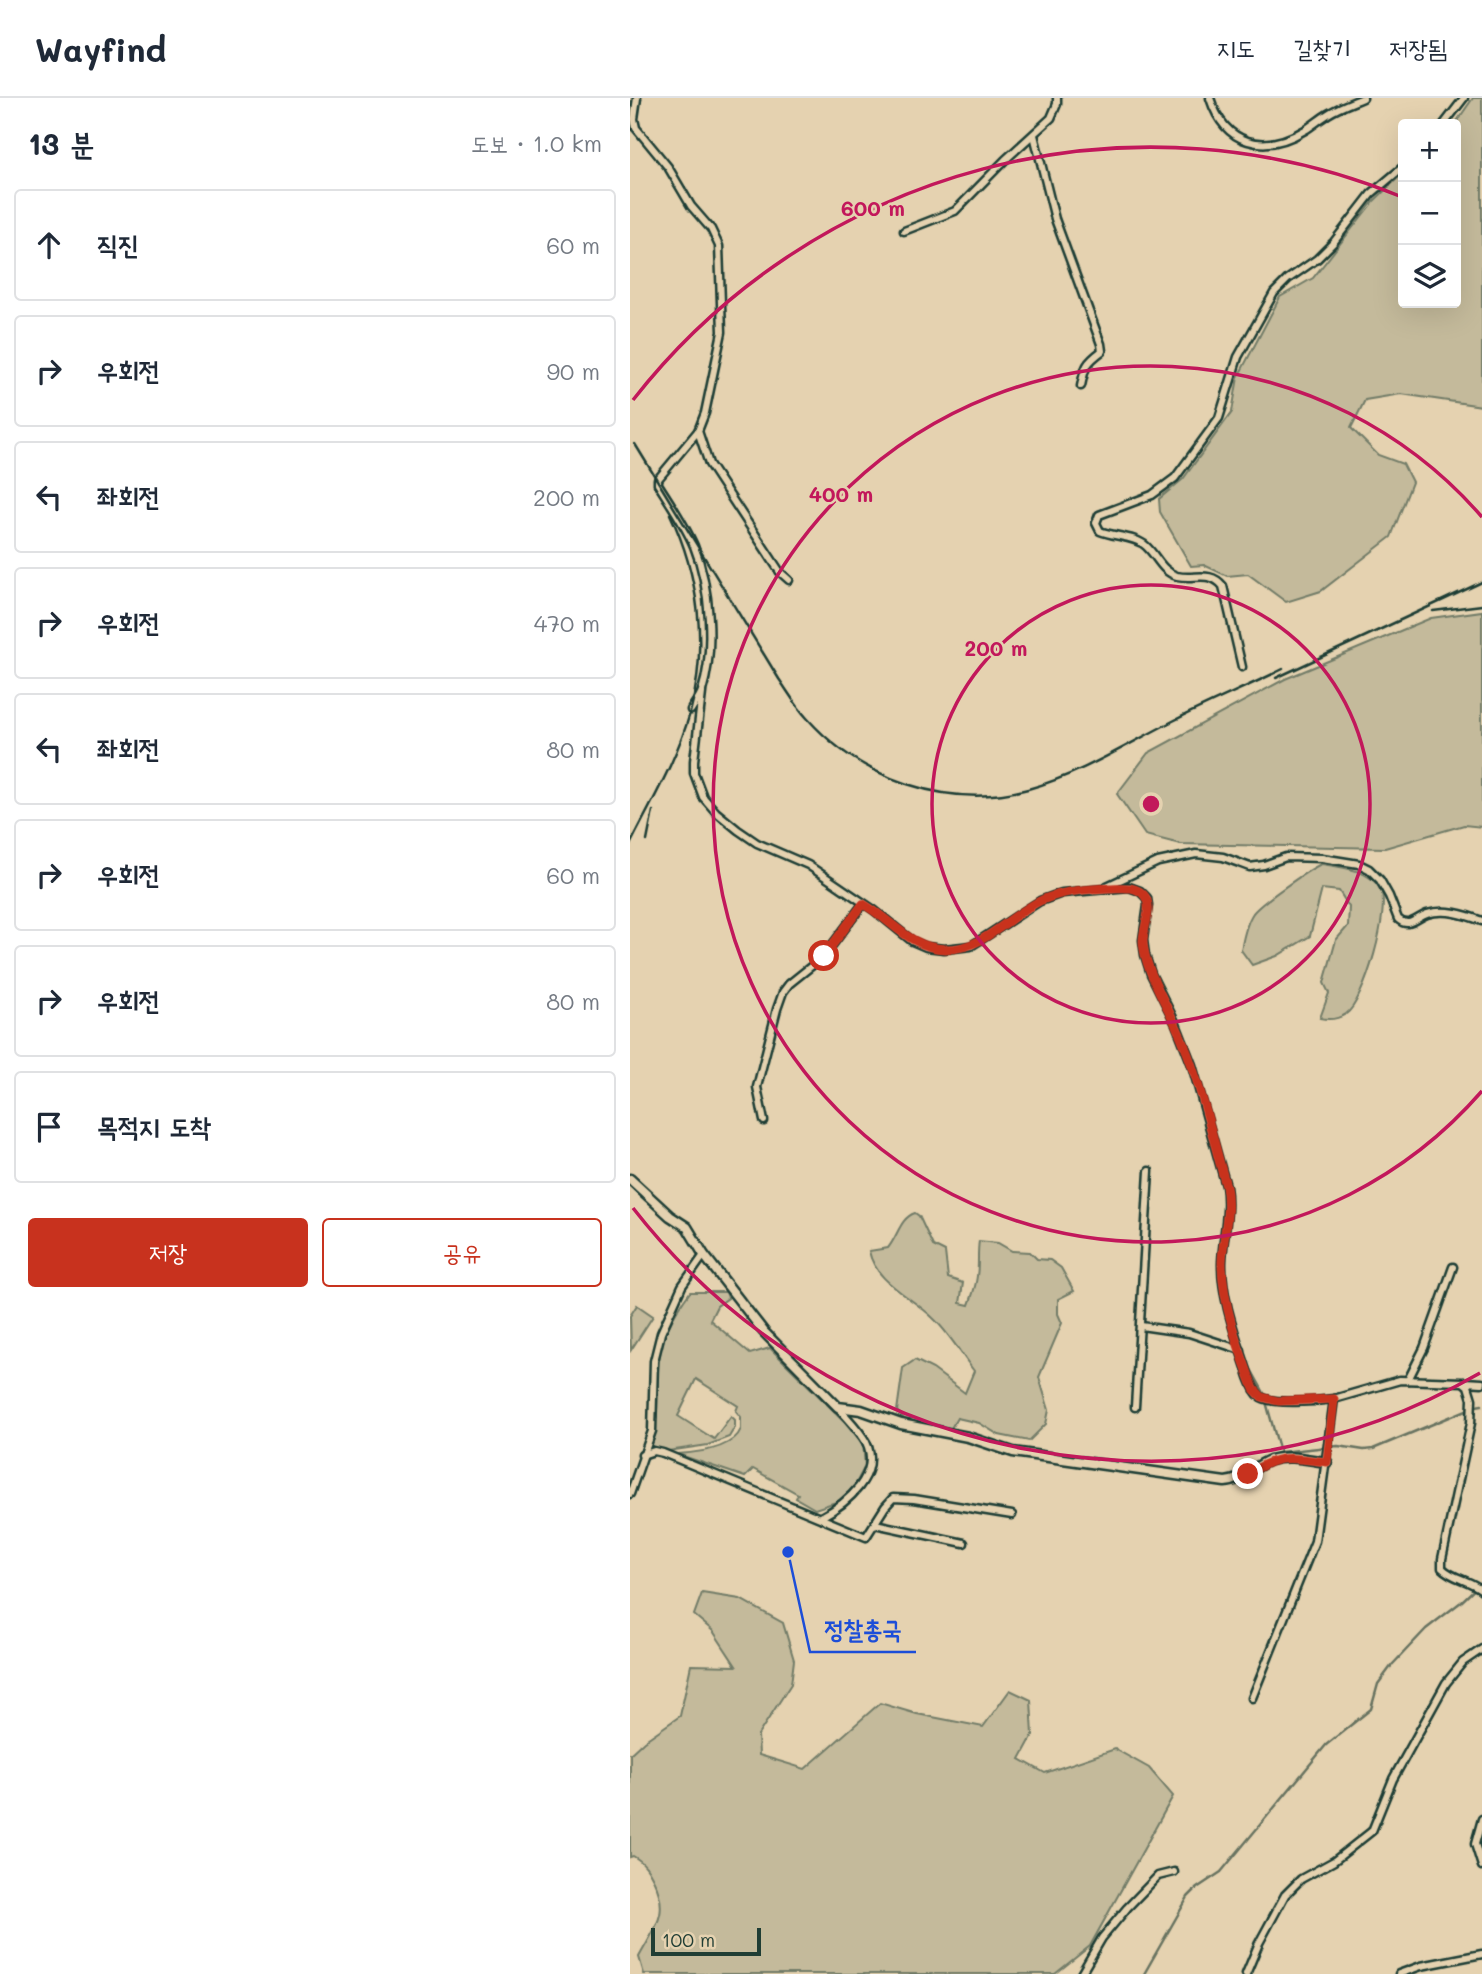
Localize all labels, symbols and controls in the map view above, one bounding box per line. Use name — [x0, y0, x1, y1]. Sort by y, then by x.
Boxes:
text: Wayfind — [35, 27, 166, 70]
text: 지도 — [1217, 32, 1255, 63]
text: 길찾기 — [1293, 32, 1351, 63]
text: 저장됨 — [1389, 32, 1447, 63]
map controls — [1398, 119, 1461, 308]
button: + — [1398, 119, 1461, 182]
text: 13 분 — [28, 123, 94, 163]
text: 도보 · 1.0 km — [471, 128, 602, 158]
button: − — [1398, 182, 1461, 245]
text: 600 m — [841, 194, 905, 221]
icon: ahead — [30, 226, 68, 264]
text: 직진 — [97, 227, 139, 261]
text: 60 m — [546, 230, 600, 260]
button: layers — [1398, 245, 1461, 308]
icon: right — [30, 352, 68, 390]
text: 우회전 — [97, 353, 160, 387]
text: 90 m — [547, 356, 600, 386]
icon: left — [30, 478, 68, 516]
text: 좌회전 — [97, 479, 160, 513]
text: 400 m — [809, 480, 873, 507]
text: 200 m — [533, 482, 600, 512]
icon: right — [30, 604, 68, 642]
text: 우회전 — [97, 605, 160, 639]
text: 470 m — [534, 608, 600, 638]
text: 200 m — [965, 634, 1027, 661]
icon: left — [30, 730, 68, 768]
text: 좌회전 — [97, 731, 160, 765]
text: 80 m — [546, 734, 600, 764]
centre of rings — [1139, 792, 1163, 816]
icon: right — [30, 856, 68, 894]
text: 우회전 — [97, 857, 160, 891]
text: 60 m — [546, 860, 600, 890]
route start — [808, 940, 839, 971]
icon: right — [30, 982, 68, 1020]
text: 우회전 — [97, 983, 160, 1017]
text: 80 m — [546, 986, 600, 1016]
icon: arrive — [30, 1108, 68, 1146]
text: 목적지 도착 — [97, 1109, 211, 1143]
button: 저장 — [28, 1218, 308, 1287]
button: 공유 — [322, 1218, 602, 1287]
route end — [1232, 1458, 1263, 1489]
callout: 정찰총국 — [810, 1607, 916, 1652]
text: 정찰총국 — [824, 1613, 902, 1644]
scale bar — [651, 1925, 761, 1957]
text: 100 m — [662, 1927, 715, 1952]

